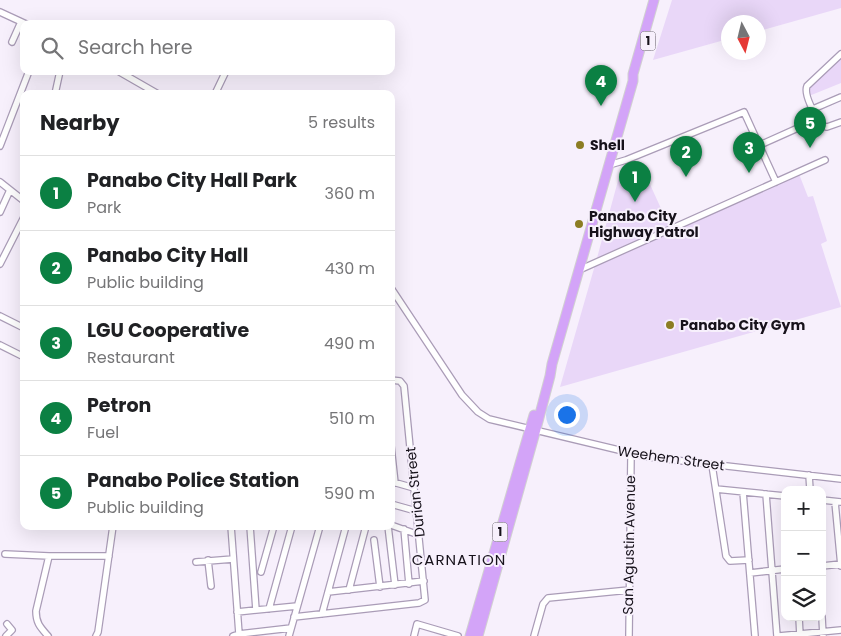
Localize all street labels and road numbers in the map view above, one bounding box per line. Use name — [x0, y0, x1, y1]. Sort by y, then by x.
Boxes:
road number: 1 — [640, 31, 656, 50]
street label: Weehem Street — [616, 441, 726, 475]
street label: Durian Street — [400, 446, 430, 538]
street label: San Agustin Avenue — [618, 475, 640, 615]
road number: 1 — [492, 522, 508, 542]

